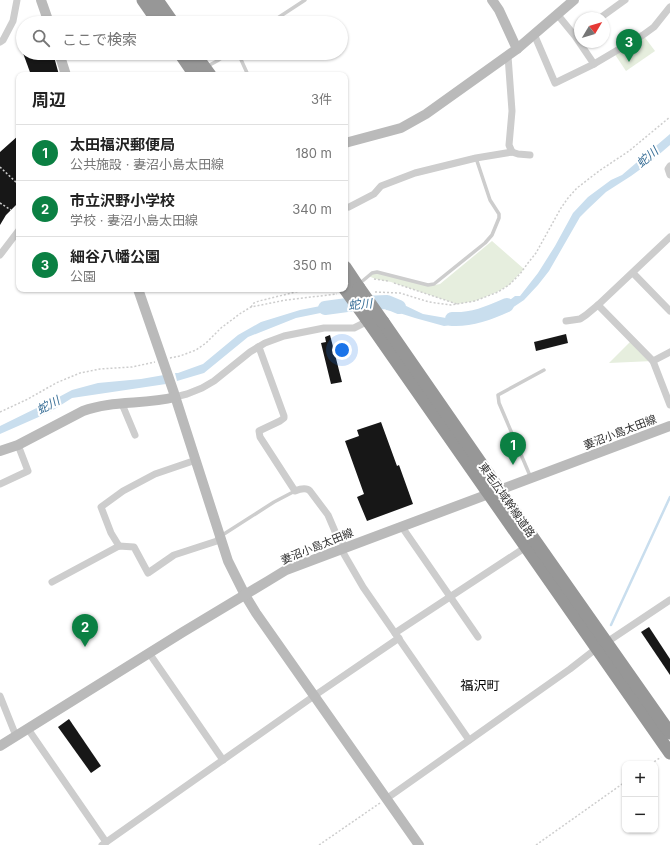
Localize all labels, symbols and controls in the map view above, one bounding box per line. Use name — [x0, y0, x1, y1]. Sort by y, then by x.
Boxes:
north arrow — [574, 12, 610, 48]
search box — [16, 16, 348, 60]
icon: search — [30, 27, 52, 49]
pin: 3 — [616, 29, 642, 62]
text: ここで検索 — [62, 30, 137, 49]
text: 周辺 — [32, 90, 66, 110]
text: 3件 — [311, 91, 332, 107]
text: 太田福沢郵便局 — [70, 135, 175, 154]
water label: 蛇川 — [633, 142, 662, 171]
text: 1 — [42, 145, 48, 161]
text: 180 m — [295, 145, 332, 161]
text: 公共施設 · 妻沼小島太田線 — [70, 156, 224, 172]
text: 市立沢野小学校 — [70, 191, 175, 210]
text: 2 — [41, 201, 49, 217]
text: 340 m — [292, 201, 332, 217]
text: 学校 · 妻沼小島太田線 — [70, 212, 198, 228]
text: 細谷八幡公園 — [70, 247, 160, 266]
text: 3 — [41, 257, 49, 273]
text: 350 m — [293, 257, 332, 273]
text: 公園 — [70, 268, 96, 284]
water label: 蛇川 — [347, 295, 375, 313]
your location — [332, 340, 352, 360]
water label: 蛇川 — [34, 392, 64, 417]
street label: 妻沼小島太田線 — [582, 412, 658, 452]
pin: 1 — [500, 432, 526, 465]
street label: 東毛広域幹線道路 — [476, 460, 538, 540]
street label: 妻沼小島太田線 — [279, 525, 355, 567]
pin: 2 — [72, 614, 98, 647]
district label: 福沢町 — [460, 677, 500, 693]
map controls — [622, 761, 658, 833]
button: + — [622, 761, 658, 797]
button: − — [622, 797, 658, 833]

